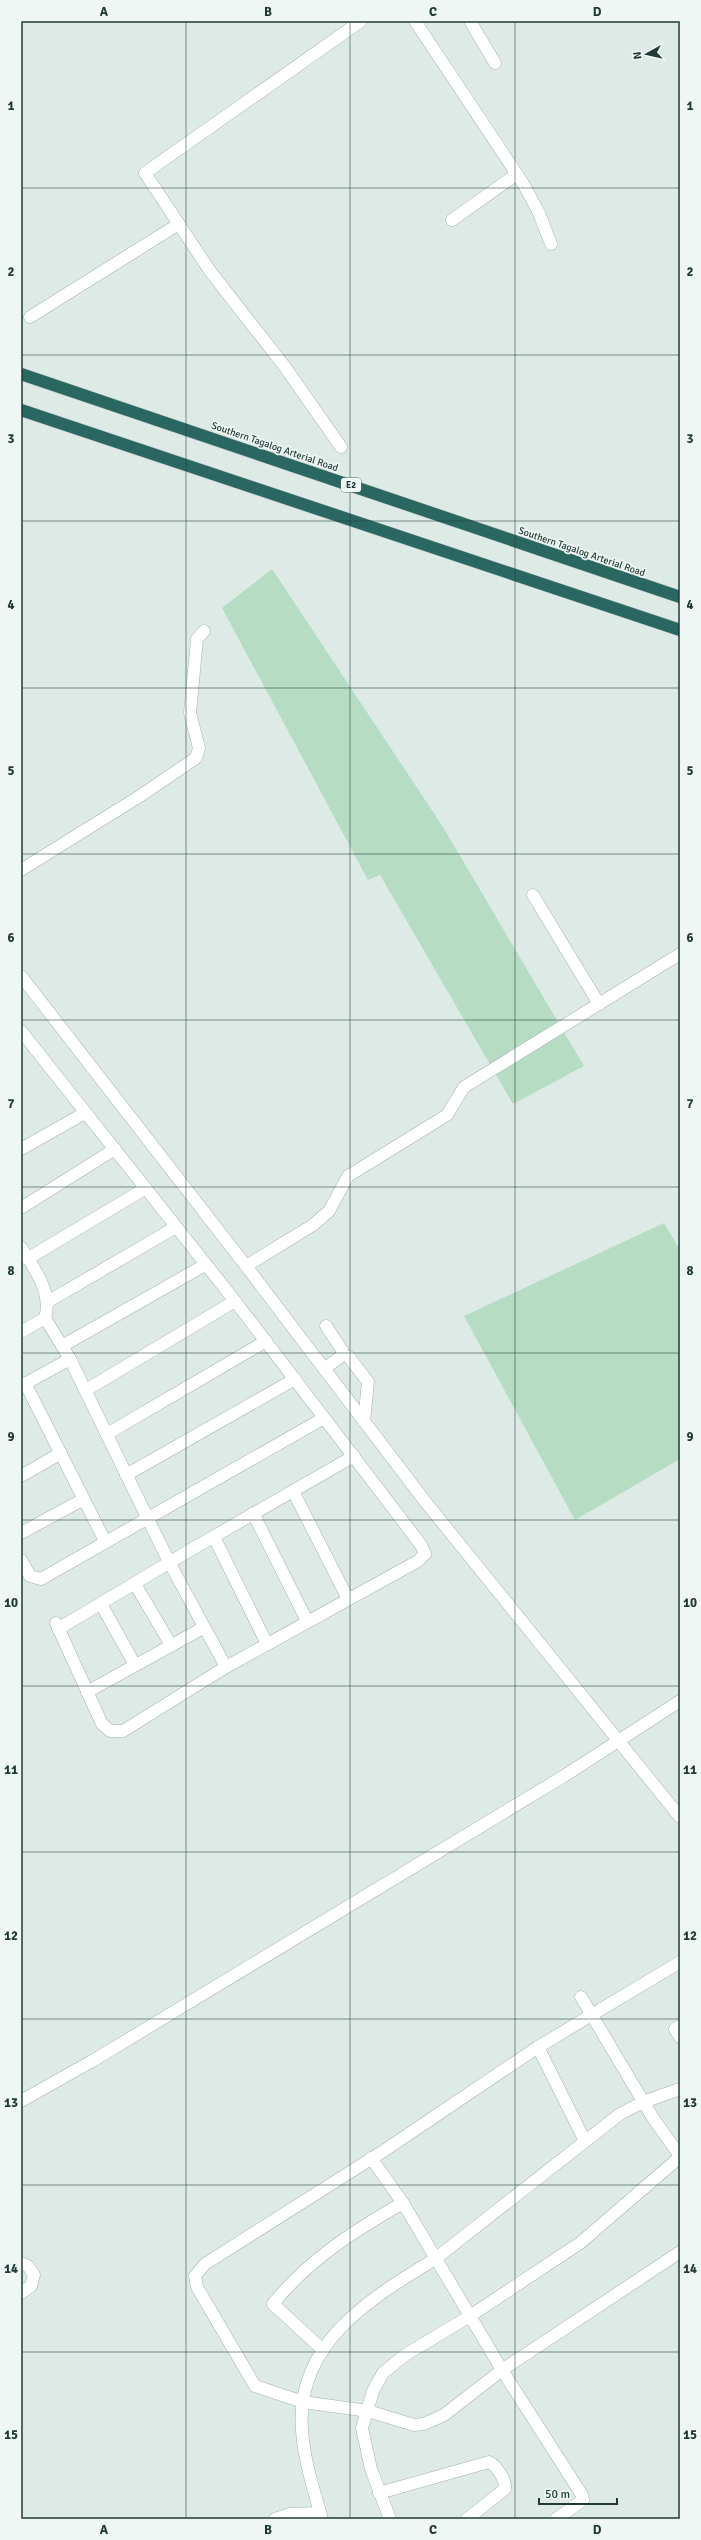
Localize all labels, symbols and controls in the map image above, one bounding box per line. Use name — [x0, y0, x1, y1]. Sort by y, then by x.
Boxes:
text: A — [100, 4, 109, 20]
text: B — [264, 4, 272, 20]
text: C — [429, 4, 437, 20]
text: D — [593, 4, 602, 20]
north arrow — [627, 34, 667, 74]
text: N — [631, 51, 645, 60]
text: 1 — [7, 98, 15, 114]
text: 1 — [686, 98, 694, 114]
text: 2 — [7, 264, 15, 280]
text: 2 — [686, 264, 694, 280]
street label: Southern Tagalog Arterial Road — [210, 420, 340, 474]
text: 3 — [7, 431, 15, 447]
text: 3 — [686, 431, 694, 447]
road number: E2 — [341, 478, 361, 492]
street label: Southern Tagalog Arterial Road — [517, 525, 647, 579]
text: 4 — [7, 597, 15, 613]
text: 4 — [686, 597, 694, 613]
text: 5 — [7, 763, 15, 779]
text: 5 — [686, 763, 694, 779]
text: 6 — [7, 930, 15, 946]
text: 6 — [686, 930, 694, 946]
text: 7 — [7, 1096, 15, 1112]
text: 7 — [686, 1096, 694, 1112]
text: 8 — [7, 1263, 15, 1279]
text: 8 — [686, 1263, 694, 1279]
text: 9 — [7, 1429, 15, 1445]
text: 9 — [686, 1429, 694, 1445]
text: 10 — [4, 1595, 18, 1611]
text: 10 — [683, 1595, 697, 1611]
text: 11 — [4, 1762, 18, 1778]
text: 11 — [683, 1762, 697, 1778]
text: 12 — [4, 1928, 18, 1944]
text: 12 — [683, 1928, 697, 1944]
text: 13 — [4, 2095, 18, 2111]
text: 13 — [683, 2095, 697, 2111]
text: 14 — [4, 2261, 18, 2277]
text: 14 — [683, 2261, 697, 2277]
text: 15 — [4, 2427, 18, 2443]
text: 15 — [683, 2427, 697, 2443]
scale bar — [539, 2480, 617, 2506]
text: 50 m — [545, 2487, 570, 2502]
text: A — [100, 2522, 109, 2538]
text: B — [264, 2522, 272, 2538]
text: C — [429, 2522, 437, 2538]
text: D — [593, 2522, 602, 2538]

